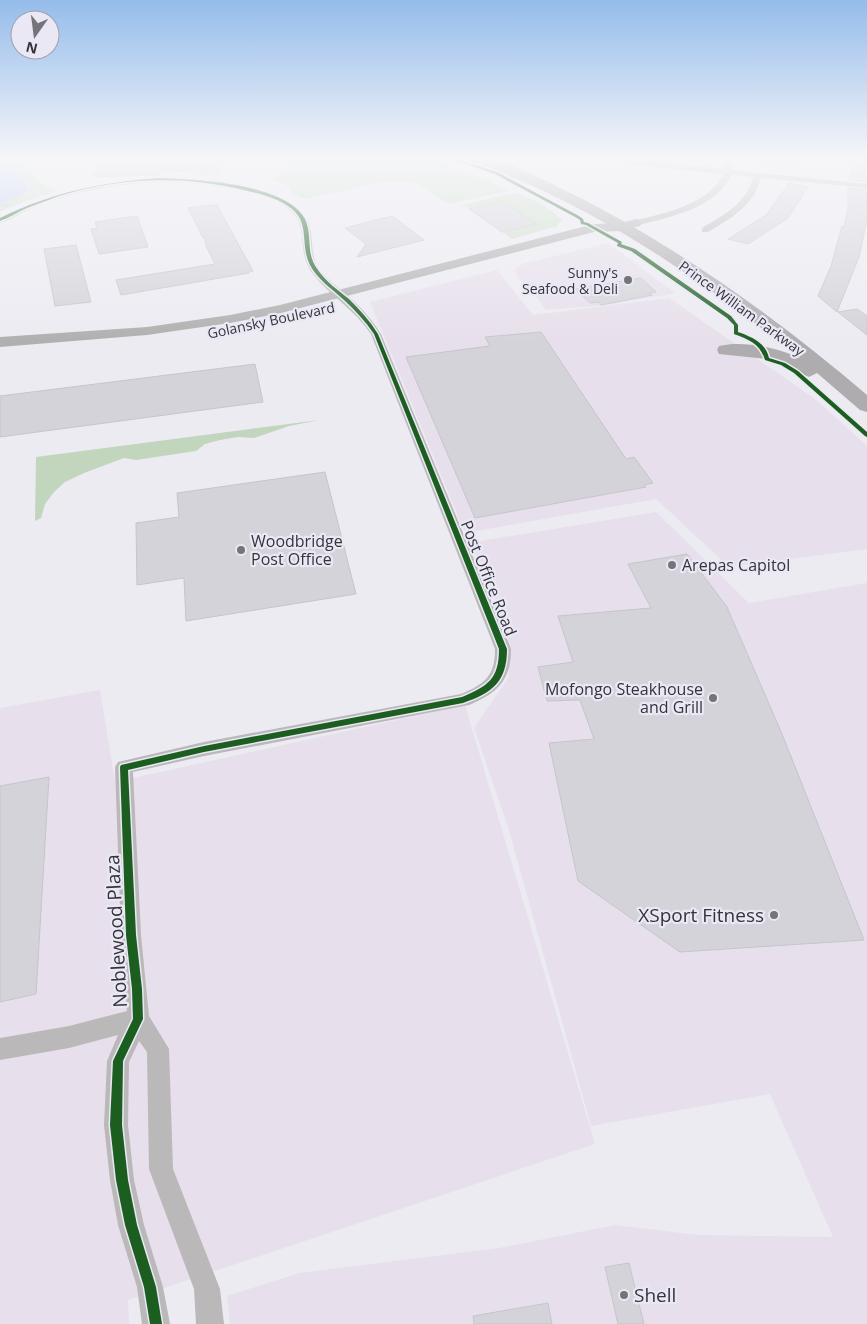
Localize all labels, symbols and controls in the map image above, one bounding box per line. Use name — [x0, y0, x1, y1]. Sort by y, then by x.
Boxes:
north arrow — [10, 10, 60, 60]
text: N — [24, 38, 40, 59]
street label: Prince William Parkway — [675, 256, 809, 361]
place label: Sunny's Seafood & Deli — [522, 263, 618, 298]
marker: Sunny's Seafood & Deli — [622, 274, 634, 286]
street label: Golansky Boulevard — [206, 297, 336, 343]
street label: Post Office Road — [456, 517, 522, 639]
place label: Woodbridge Post Office — [251, 530, 343, 570]
marker: Woodbridge Post Office — [235, 544, 247, 556]
place label: Arepas Capitol — [682, 554, 790, 576]
marker: Arepas Capitol — [666, 559, 678, 571]
place label: Mofongo Steakhouse and Grill — [545, 678, 703, 718]
marker: Mofongo Steakhouse and Grill — [707, 692, 719, 704]
street label: Noblewood Plaza — [99, 854, 133, 1008]
place label: XSport Fitness — [638, 902, 764, 928]
marker: XSport Fitness — [768, 909, 780, 921]
place label: Shell — [634, 1282, 676, 1308]
marker: Shell — [618, 1289, 630, 1301]

